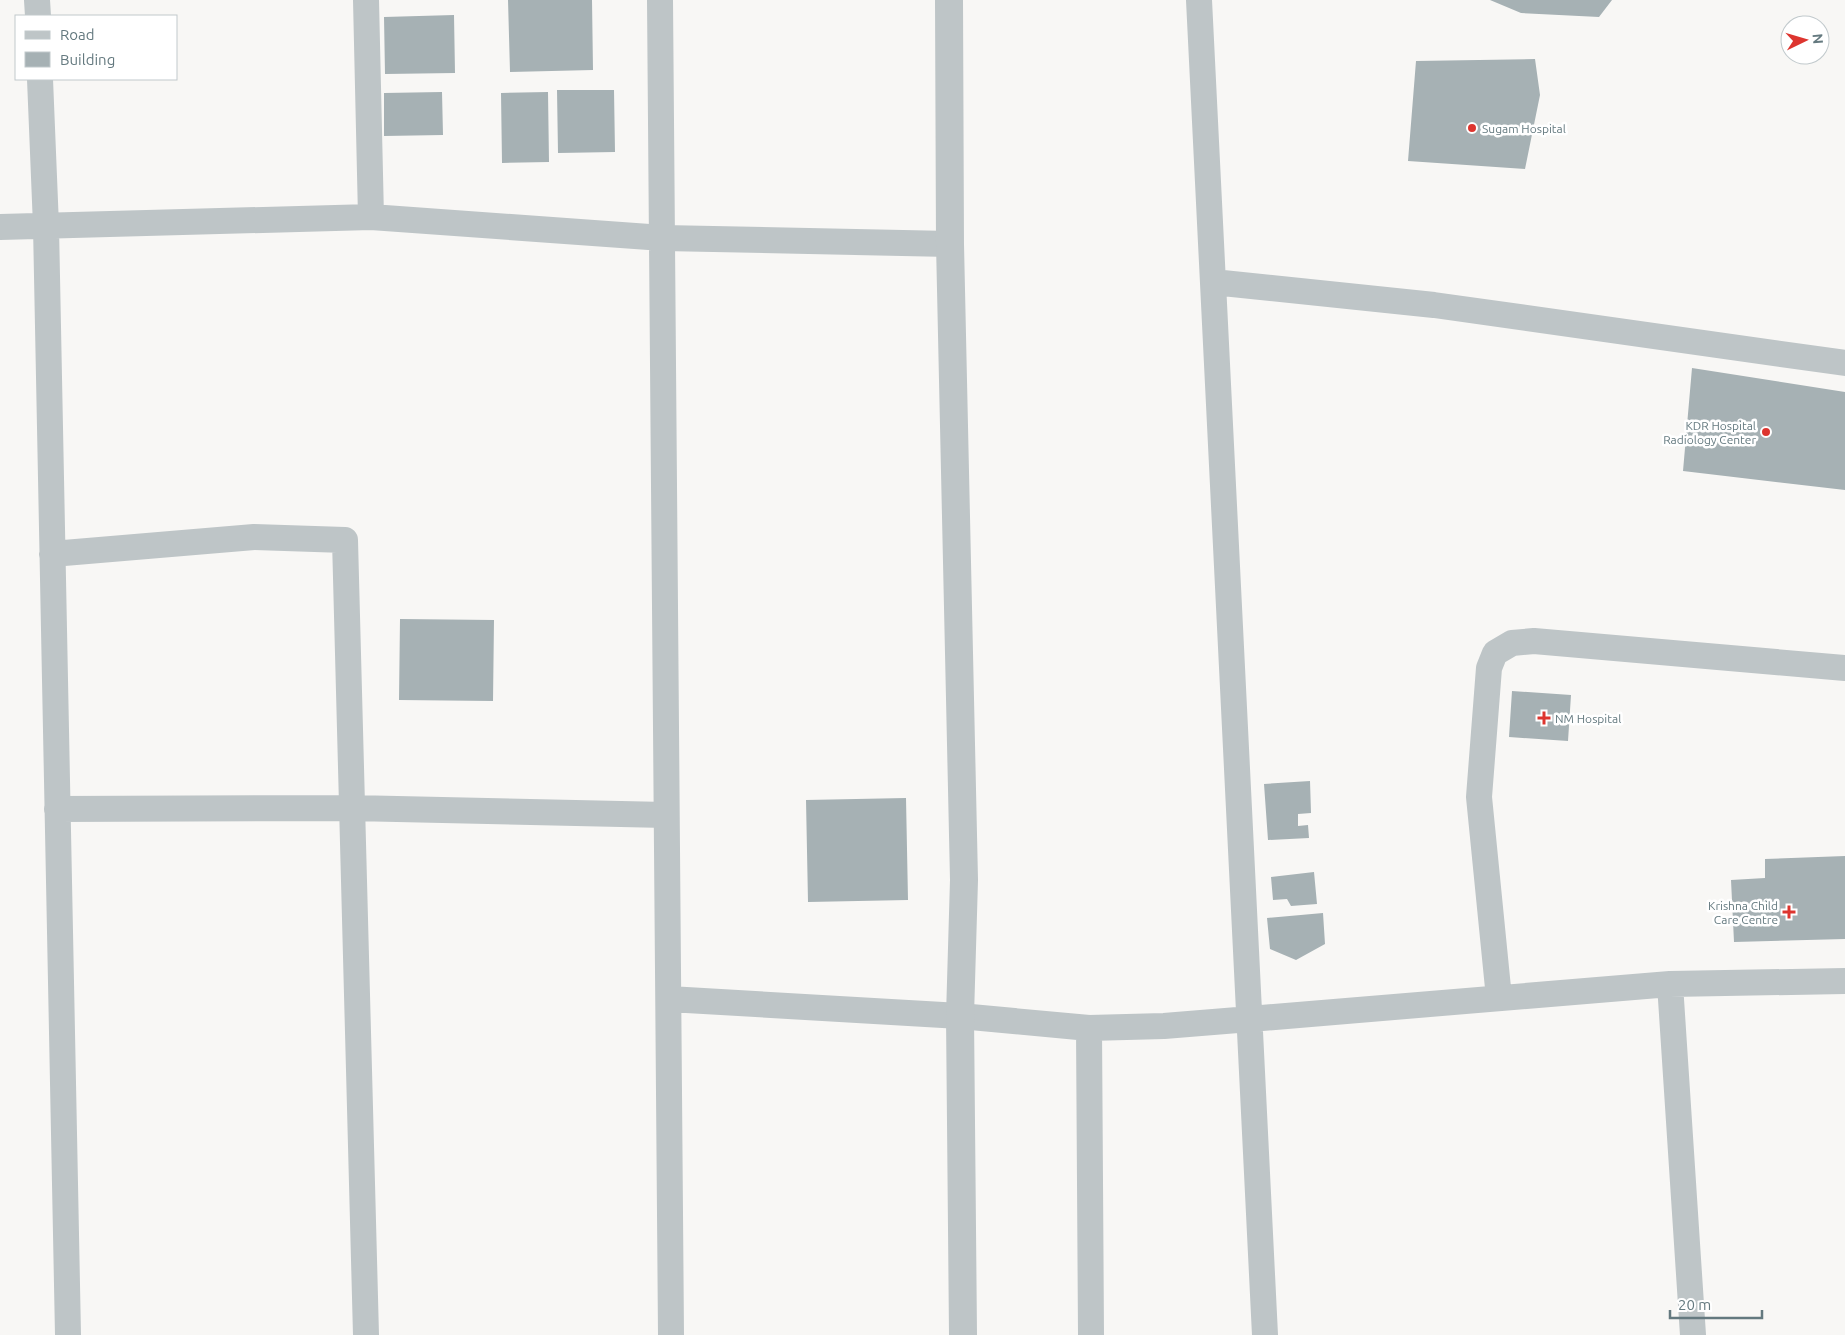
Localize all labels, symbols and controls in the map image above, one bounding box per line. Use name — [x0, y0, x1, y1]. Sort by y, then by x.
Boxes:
legend — [15, 15, 178, 80]
north arrow — [1780, 15, 1830, 65]
text: Road — [60, 26, 95, 43]
text: N — [1810, 33, 1826, 45]
text: Building — [60, 51, 115, 68]
marker: Sugam Hospital — [1466, 122, 1478, 134]
place label: Sugam Hospital — [1482, 122, 1566, 135]
place label: KDR Hospital Radiology Center — [1663, 419, 1756, 446]
marker: KDR Hospital Radiology Center — [1760, 426, 1772, 438]
marker: NM Hospital — [1537, 711, 1551, 725]
place label: NM Hospital — [1555, 712, 1621, 725]
place label: Krishna Child Care Centre — [1708, 899, 1778, 926]
marker: Krishna Child Care Centre — [1782, 905, 1796, 919]
scale bar — [1670, 1288, 1762, 1320]
text: 20 m — [1678, 1296, 1711, 1313]

